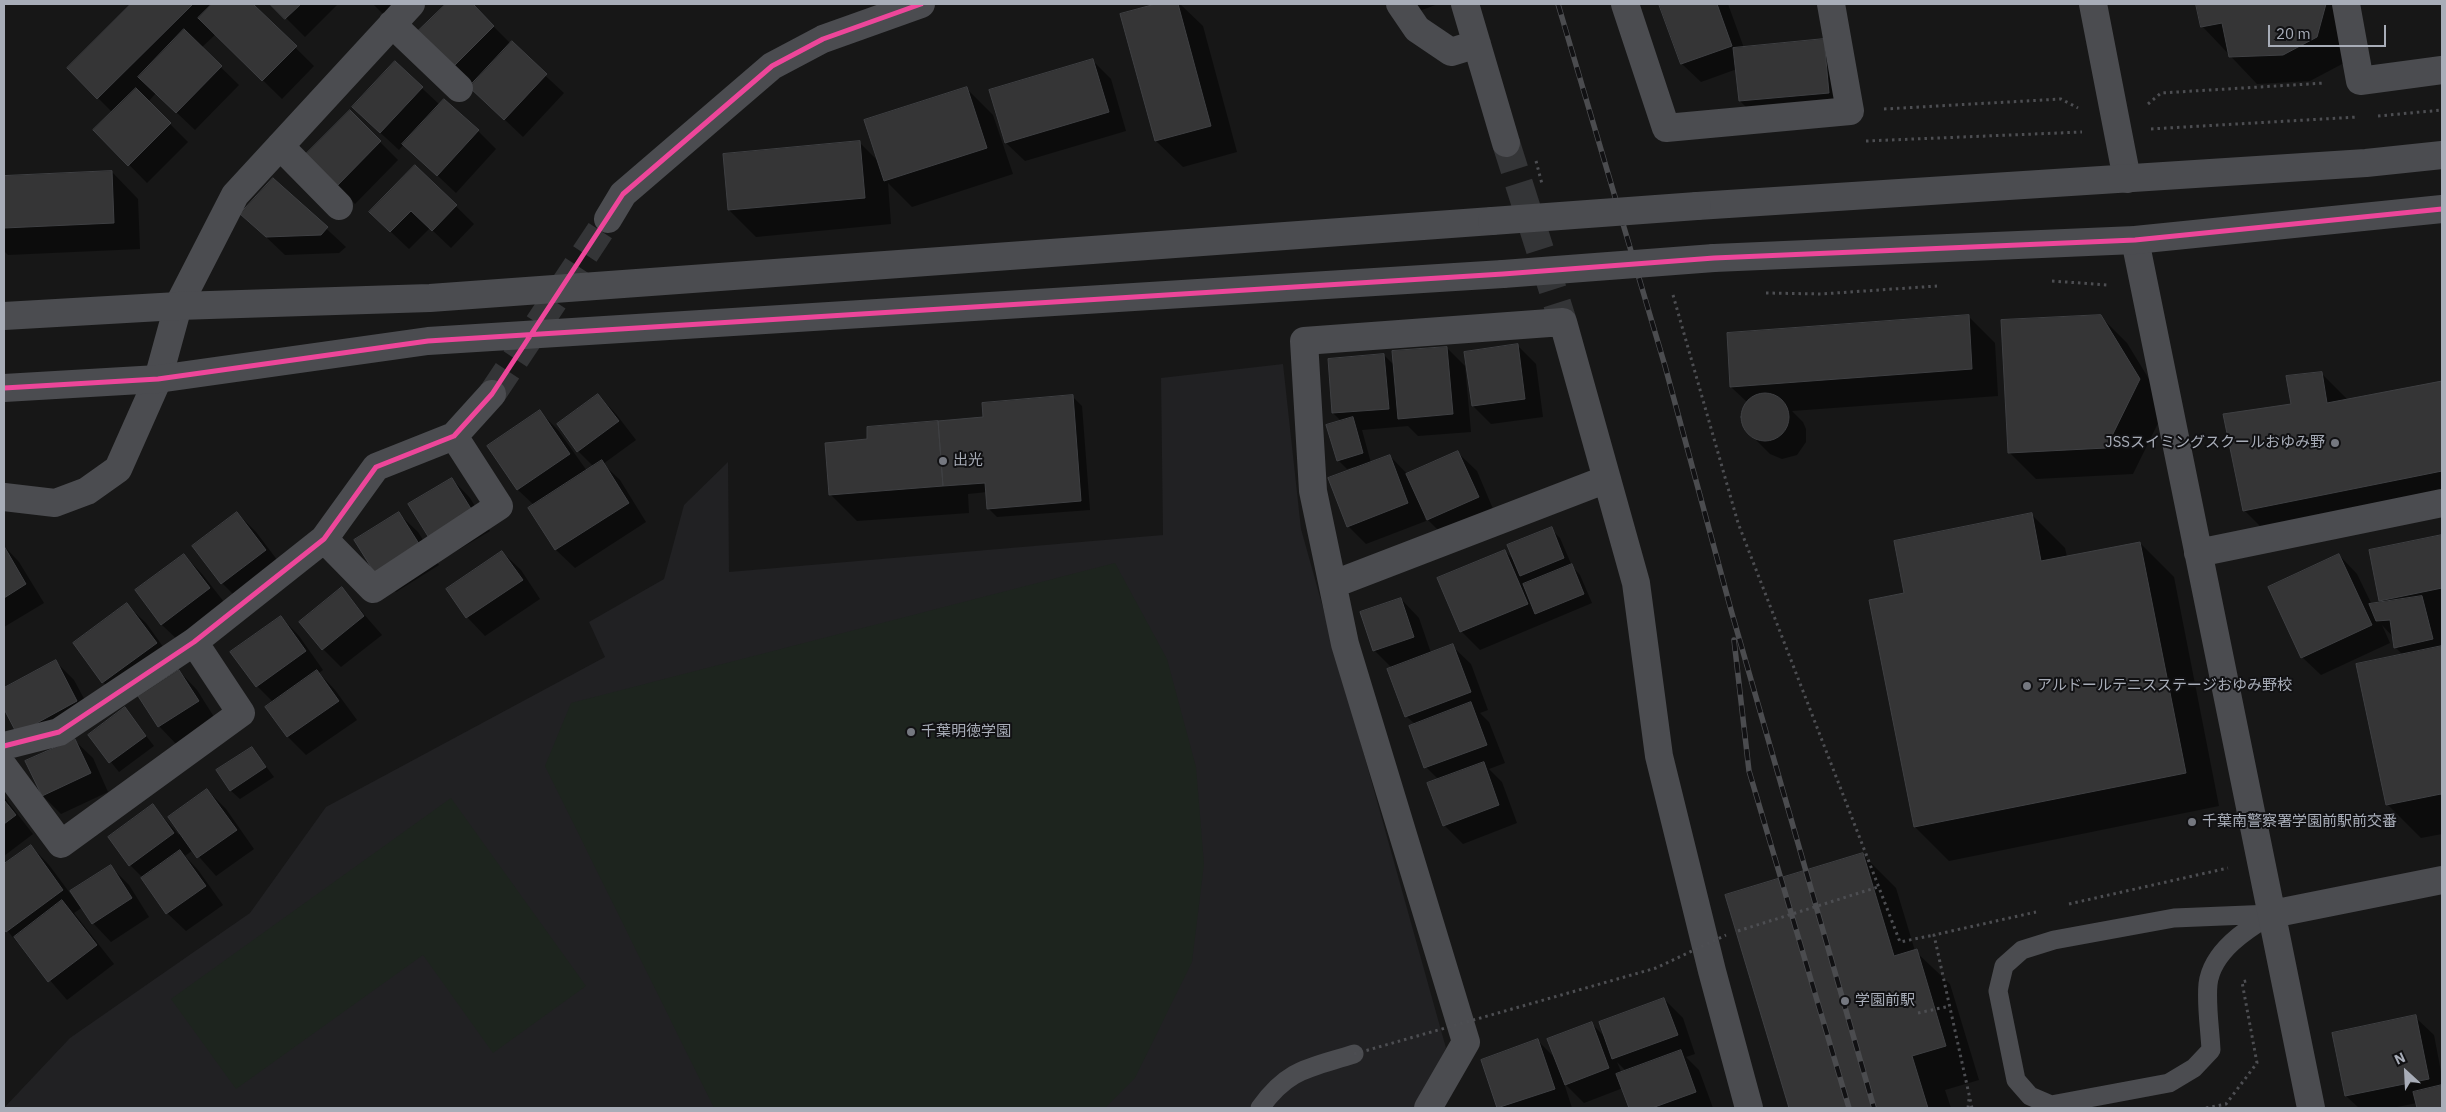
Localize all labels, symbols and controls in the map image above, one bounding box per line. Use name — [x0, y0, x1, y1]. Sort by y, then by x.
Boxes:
scale bar — [2271, 15, 2388, 47]
text: 20 m — [2276, 24, 2311, 43]
place label: JSSスイミングスクールおゆみ野 — [2105, 434, 2325, 452]
marker: JSSスイミングスクールおゆみ野 — [2329, 437, 2341, 449]
place label: 出光 — [953, 452, 983, 470]
marker: 出光 — [937, 455, 949, 467]
place label: アルドールテニスステージおゆみ野校 — [2037, 677, 2292, 695]
marker: アルドールテニスステージおゆみ野校 — [2021, 680, 2033, 692]
place label: 千葉明徳学園 — [921, 723, 1011, 741]
marker: 千葉明徳学園 — [905, 726, 917, 738]
place label: 千葉南警察署学園前駅前交番 — [2202, 813, 2397, 831]
marker: 千葉南警察署学園前駅前交番 — [2186, 816, 2198, 828]
place label: 学園前駅 — [1855, 992, 1915, 1010]
marker: 学園前駅 — [1839, 995, 1851, 1007]
north arrow — [2381, 1047, 2431, 1097]
text: N — [2391, 1048, 2408, 1069]

